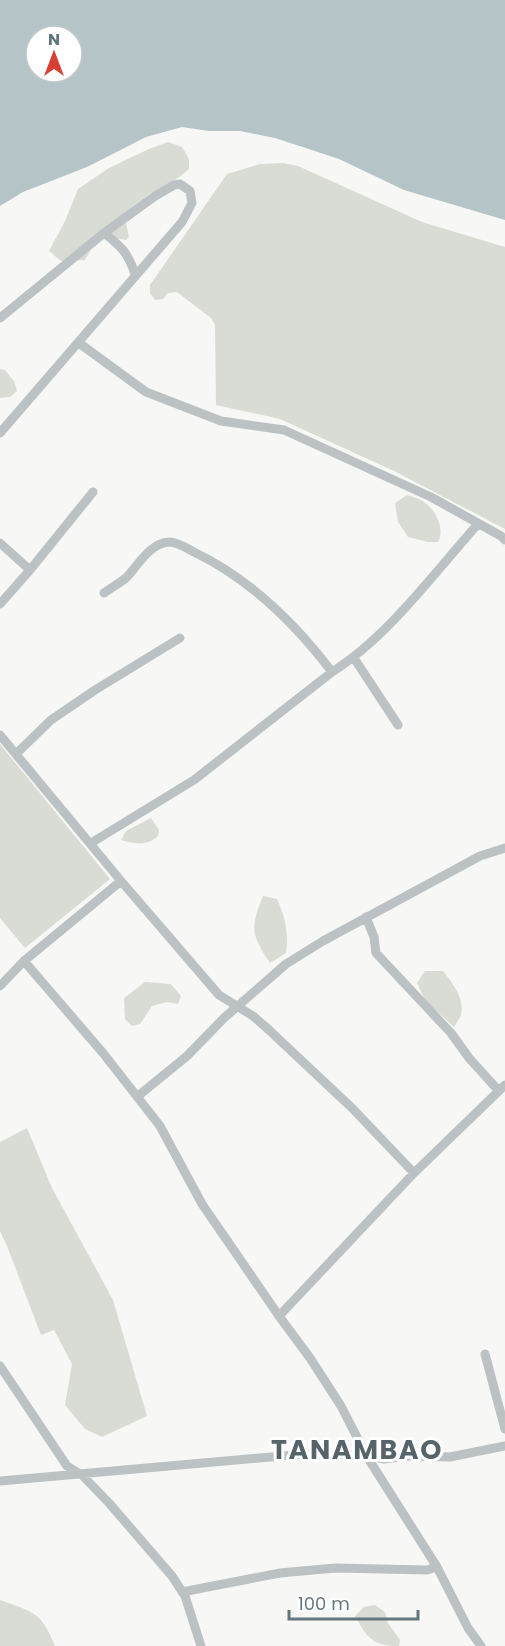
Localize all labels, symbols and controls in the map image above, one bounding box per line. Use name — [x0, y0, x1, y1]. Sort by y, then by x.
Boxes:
north arrow — [24, 24, 84, 84]
text: N — [48, 28, 60, 51]
district label: TANAMBAO — [271, 1431, 443, 1468]
scale bar — [289, 1583, 418, 1621]
text: 100 m — [298, 1591, 350, 1616]

